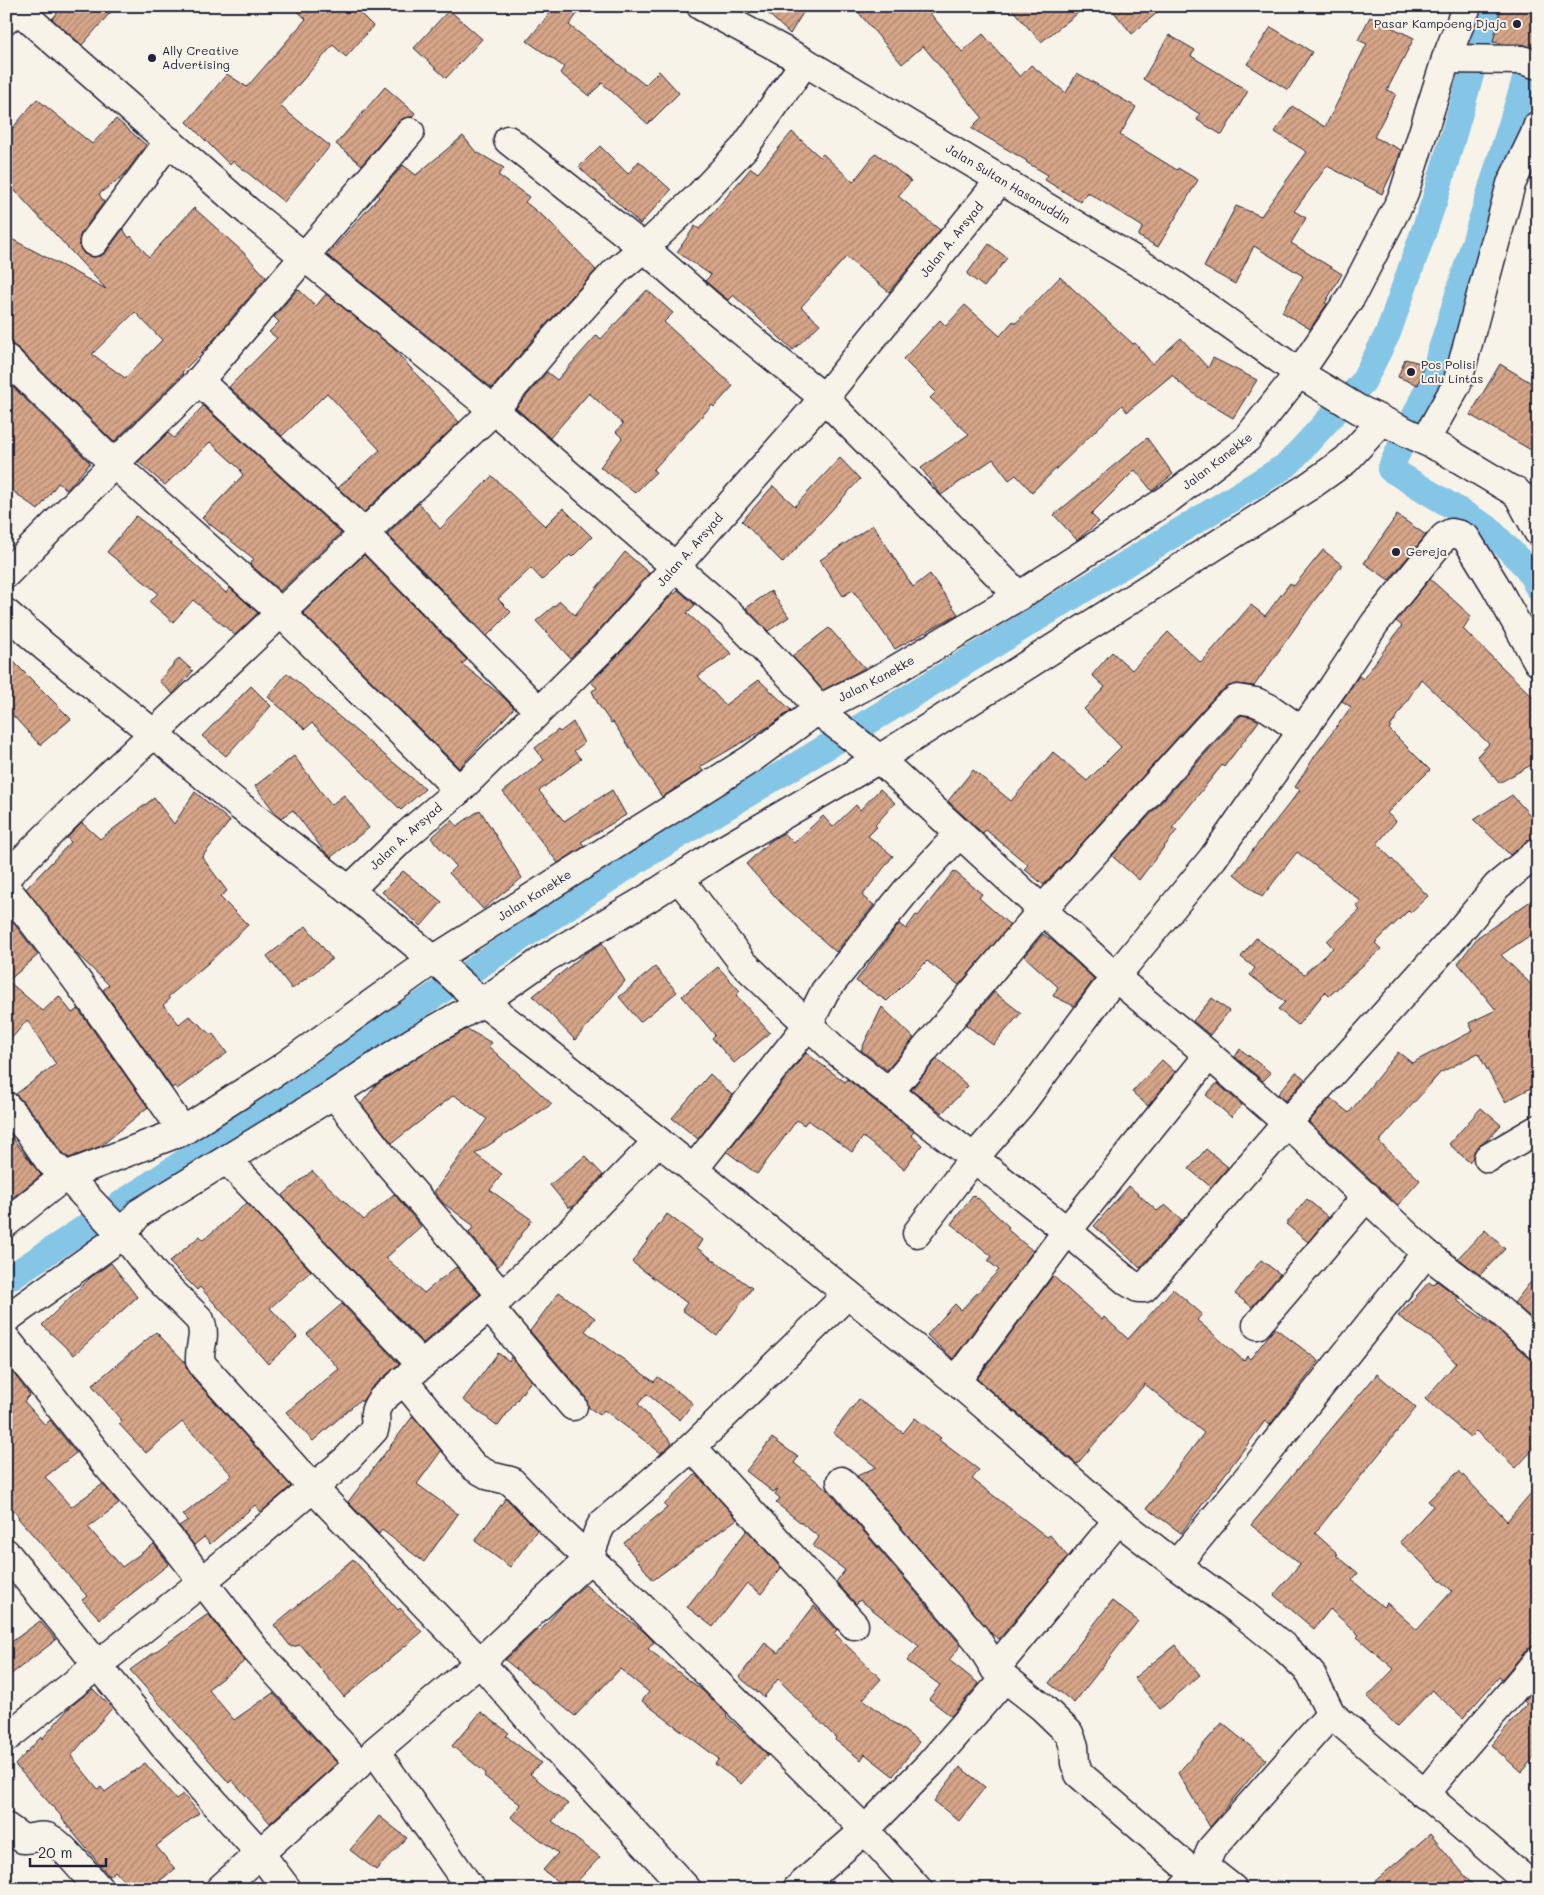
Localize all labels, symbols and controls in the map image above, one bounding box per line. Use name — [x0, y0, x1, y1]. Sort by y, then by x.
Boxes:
place label: Pasar Kampoeng Djaja — [1374, 15, 1507, 31]
marker: Pasar Kampoeng Djaja — [1511, 18, 1523, 30]
place label: Ally Creative Advertising — [162, 42, 239, 72]
marker: Ally Creative Advertising — [146, 52, 158, 64]
street label: Jalan Sultan Hasanuddin — [943, 140, 1074, 227]
street label: Jalan A. Arsyad — [916, 198, 987, 280]
place label: Pos Polisi Lalu Lintas — [1421, 356, 1484, 386]
marker: Pos Polisi Lalu Lintas — [1405, 366, 1417, 378]
street label: Jalan Kanekke — [1179, 430, 1256, 493]
street label: Jalan A. Arsyad — [653, 509, 726, 589]
place label: Gereja — [1406, 543, 1447, 559]
marker: Gereja — [1390, 546, 1402, 558]
street label: Jalan Kanekke — [835, 651, 917, 705]
street label: Jalan A. Arsyad — [366, 799, 445, 873]
street label: Jalan Kanekke — [494, 866, 574, 924]
scale bar — [30, 1835, 106, 1867]
text: 20 m — [38, 1842, 72, 1862]

